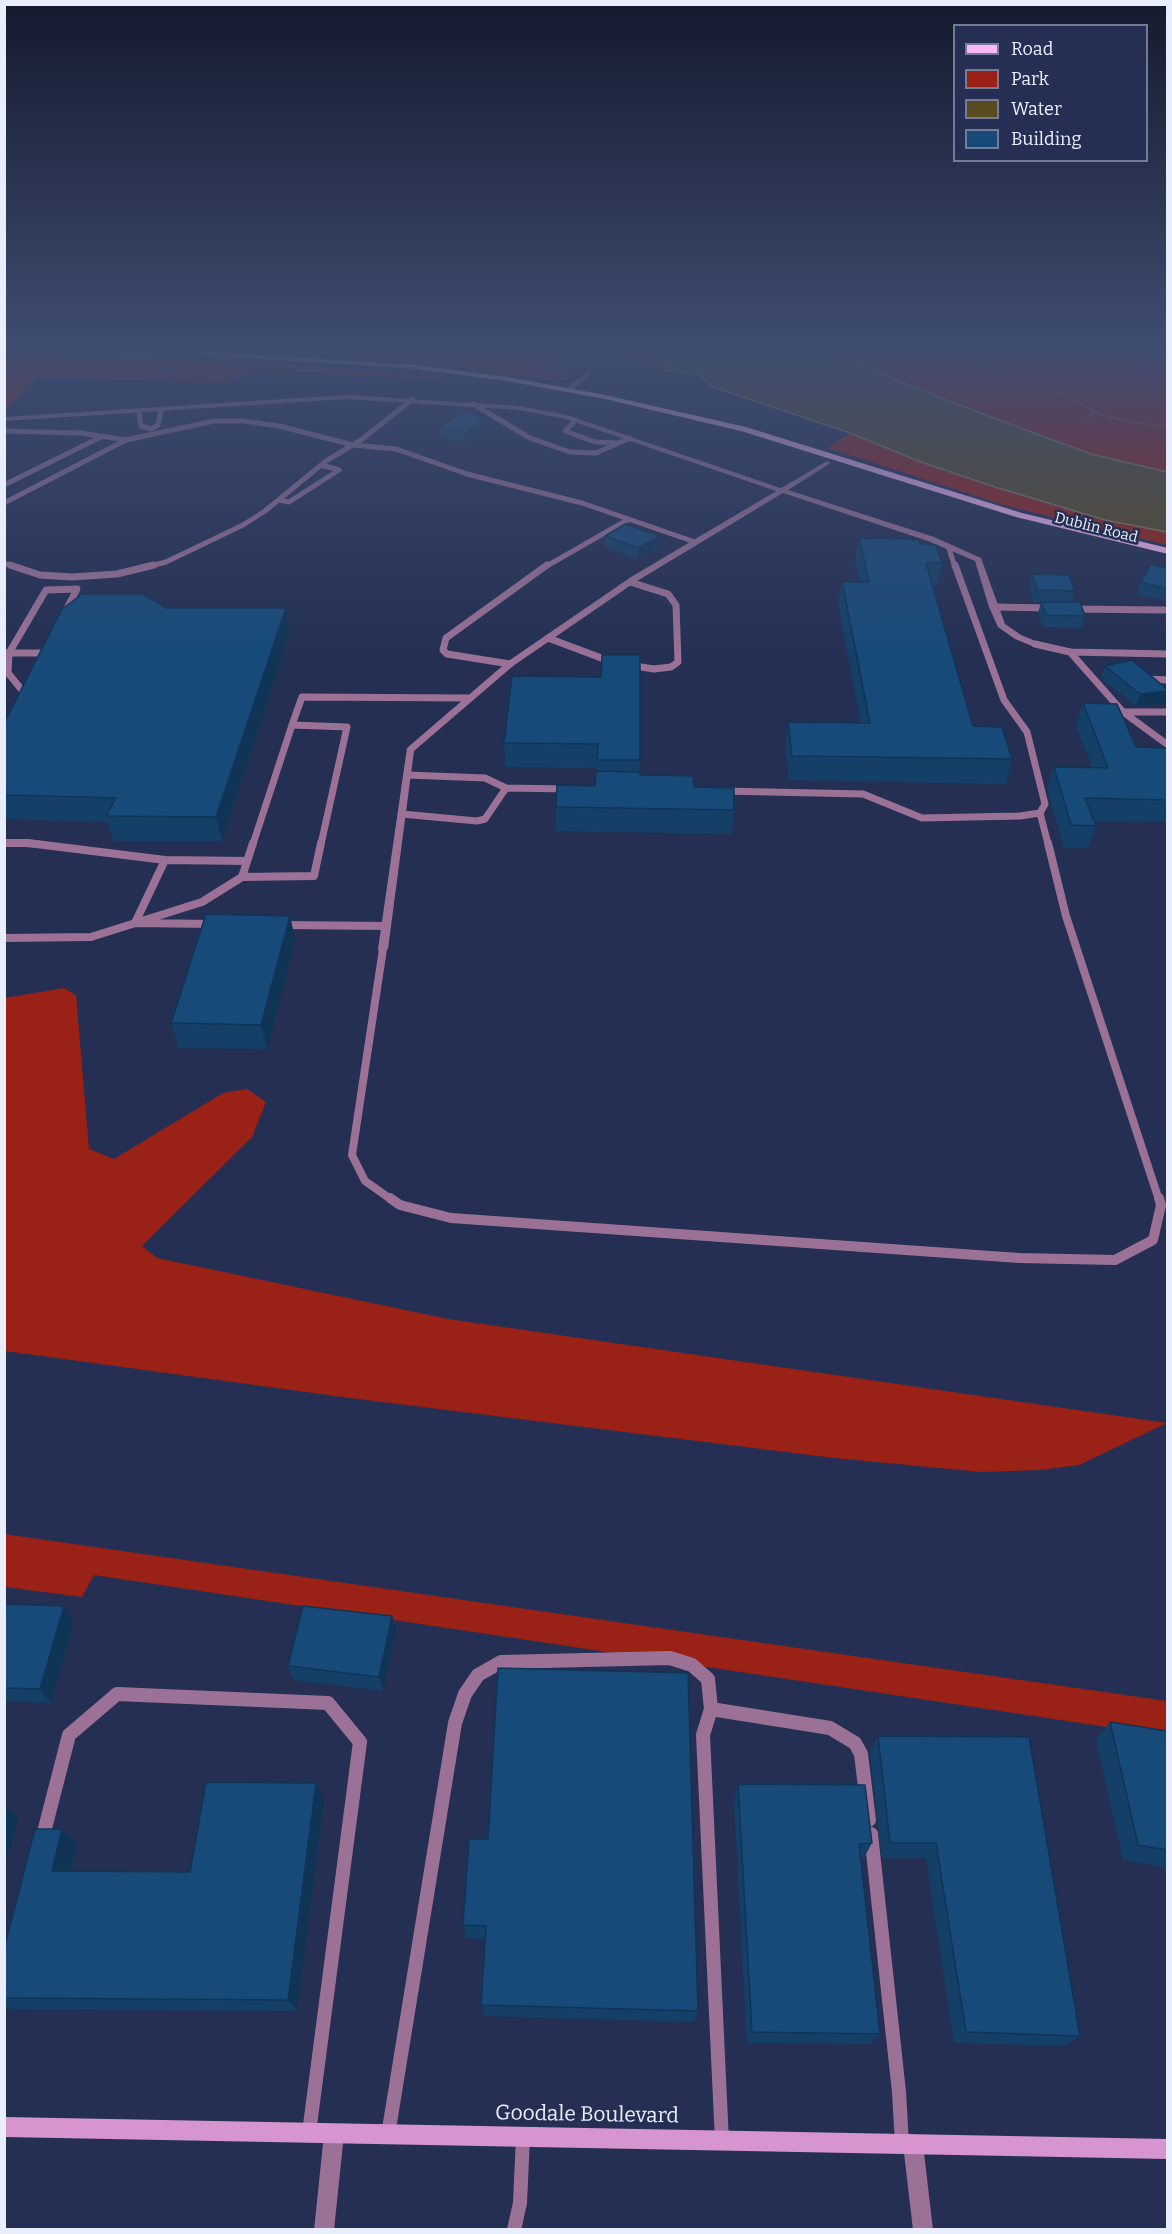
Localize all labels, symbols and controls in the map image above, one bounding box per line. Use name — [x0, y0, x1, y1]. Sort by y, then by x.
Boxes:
legend — [953, 24, 1148, 162]
text: Road — [1011, 38, 1053, 60]
text: Park — [1011, 68, 1049, 90]
text: Water — [1011, 98, 1062, 120]
text: Building — [1011, 128, 1082, 150]
street label: Dublin Road — [1053, 509, 1139, 547]
street label: Goodale Boulevard — [495, 2101, 679, 2129]

